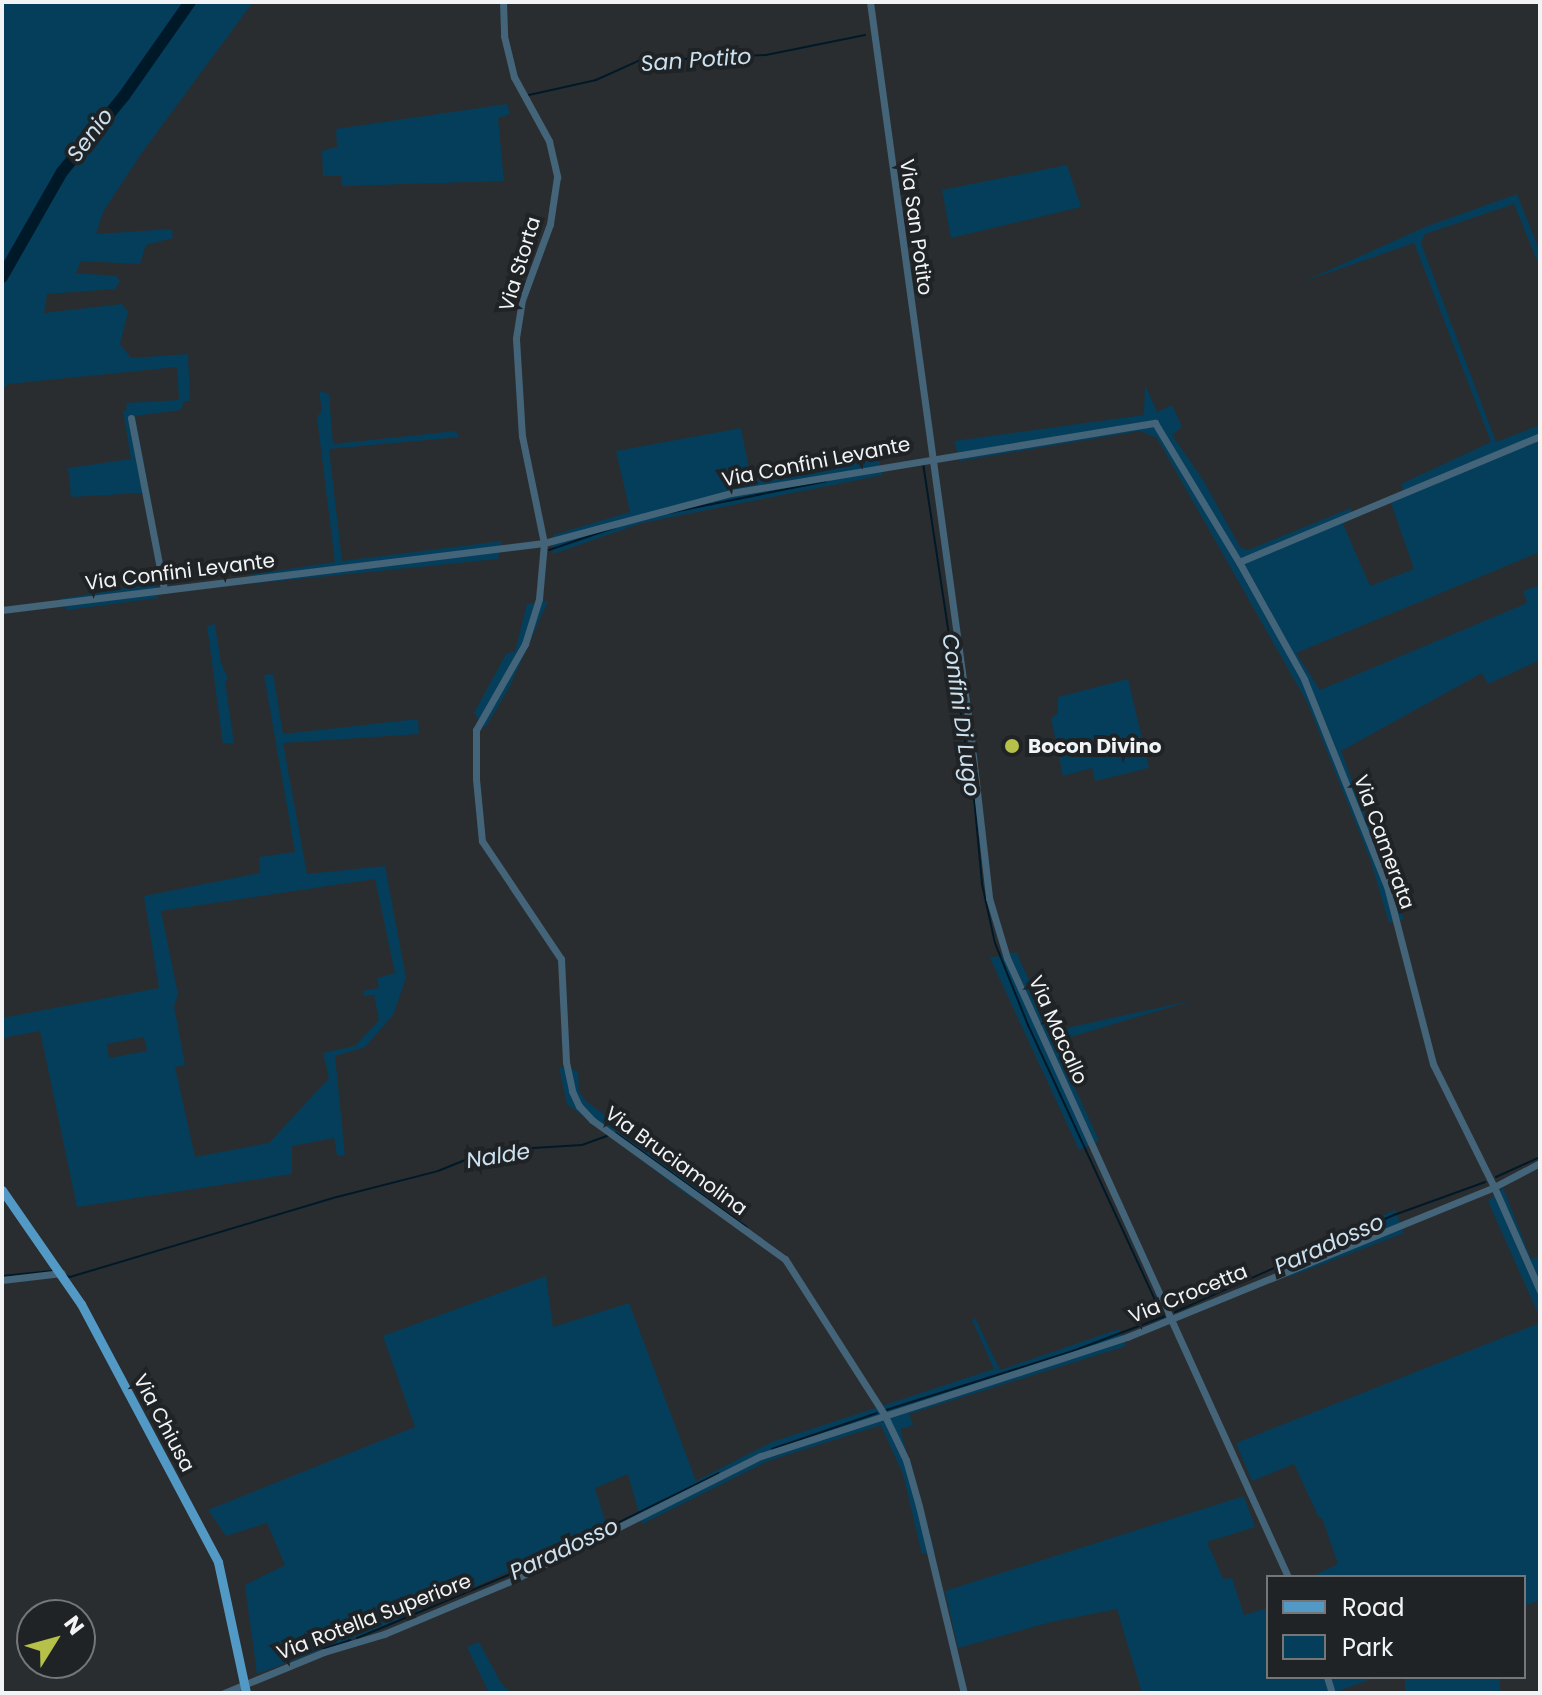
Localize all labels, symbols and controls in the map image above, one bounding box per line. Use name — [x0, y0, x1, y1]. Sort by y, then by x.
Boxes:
water label: San Potito — [640, 43, 752, 77]
water label: Senio — [61, 103, 119, 167]
street label: Via San Potito — [895, 157, 937, 297]
street label: Via Storta — [494, 214, 546, 314]
street label: Via Confini Levante — [720, 432, 912, 492]
street label: Via Confini Levante — [84, 548, 276, 596]
water label: Confini Di Lugo — [937, 632, 985, 798]
place label: Bocon Divino — [1028, 734, 1162, 758]
marker: Bocon Divino — [1003, 737, 1021, 755]
street label: Via Camerata — [1349, 772, 1419, 912]
street label: Via Macallo — [1023, 972, 1093, 1088]
street label: Via Bruciamolina — [600, 1101, 752, 1221]
water label: Nalde — [464, 1138, 532, 1174]
water label: Paradosso — [1270, 1208, 1388, 1280]
street label: Via Crocetta — [1125, 1259, 1251, 1329]
street label: Via Chiusa — [128, 1370, 200, 1476]
water label: Paradosso — [506, 1512, 622, 1586]
street label: Via Rotella Superiore — [273, 1569, 475, 1665]
legend — [1266, 1575, 1526, 1679]
text: Road — [1342, 1591, 1404, 1624]
north arrow — [16, 1599, 96, 1679]
text: N — [57, 1610, 91, 1641]
text: Park — [1342, 1631, 1393, 1664]

